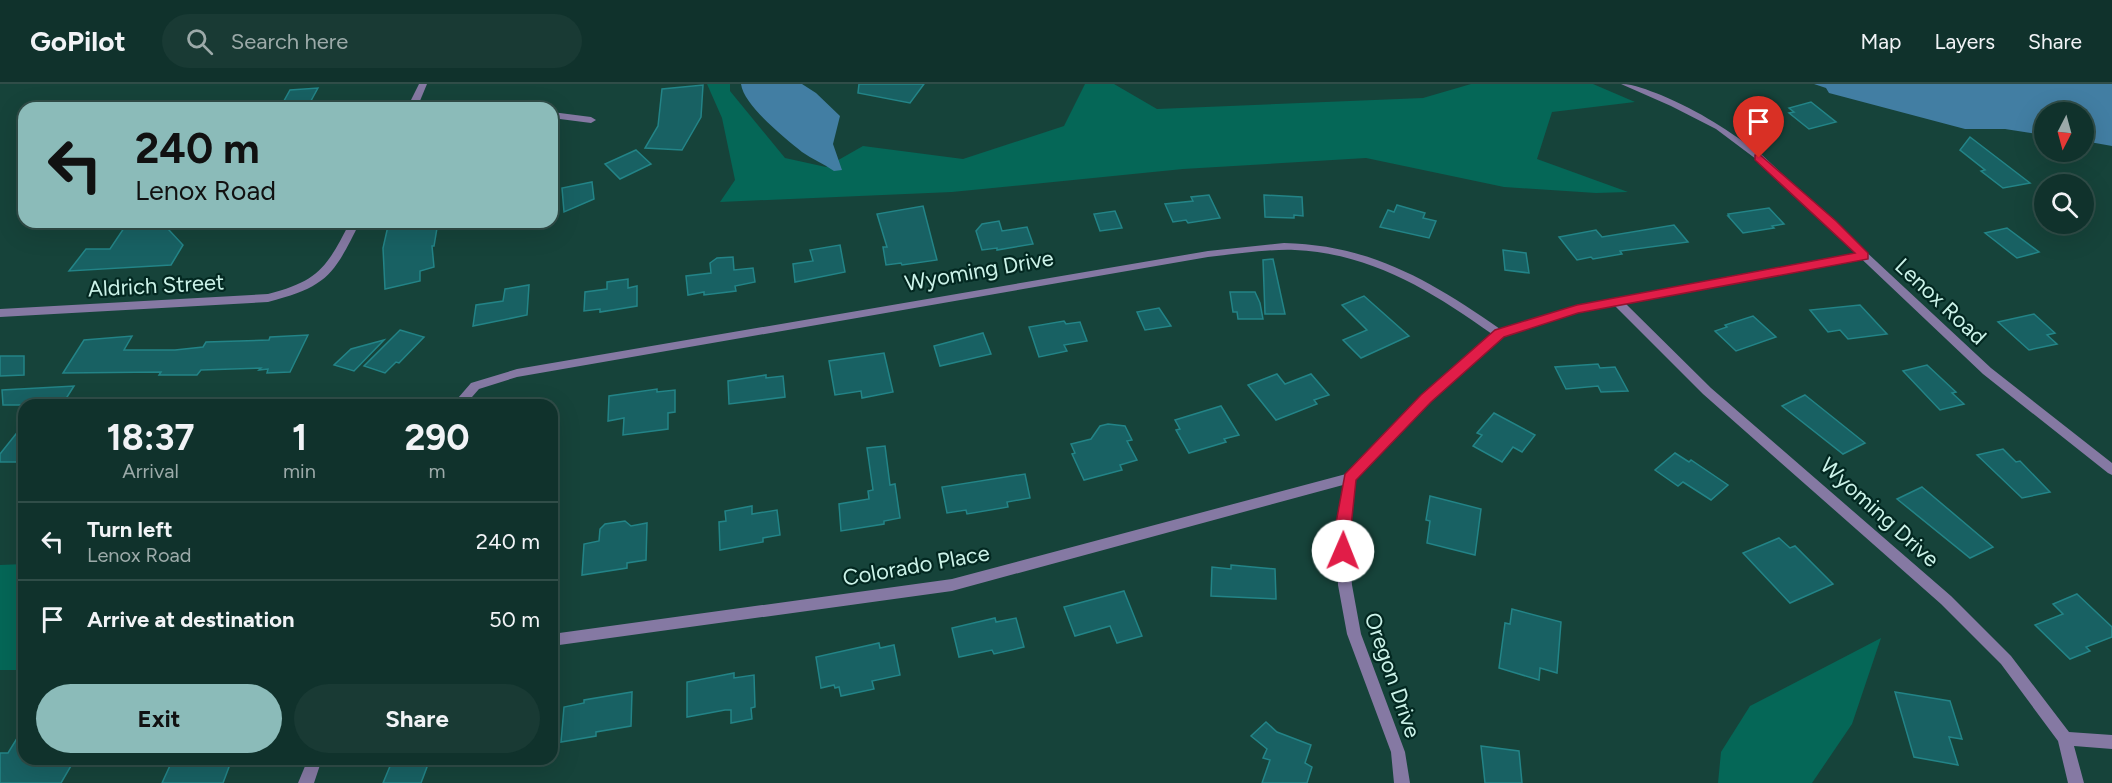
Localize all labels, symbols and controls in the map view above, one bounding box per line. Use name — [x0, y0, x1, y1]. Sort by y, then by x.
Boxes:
search box — [162, 14, 582, 68]
text: GoPilot — [30, 24, 126, 58]
icon: search — [183, 25, 216, 58]
text: Search here — [231, 28, 348, 55]
text: Map — [1861, 29, 1901, 54]
text: Layers — [1934, 29, 1995, 54]
text: Share — [2028, 29, 2082, 54]
pin — [1733, 96, 1784, 158]
north arrow — [2034, 102, 2094, 162]
map controls — [2034, 102, 2094, 234]
icon: arrive — [1742, 105, 1775, 138]
text: 240 m — [135, 123, 260, 174]
icon: left — [36, 126, 114, 204]
text: Lenox Road — [135, 174, 276, 207]
button: search — [2034, 174, 2094, 234]
street label: Wyoming Drive — [903, 244, 1056, 297]
street label: Lenox Road — [1889, 252, 1992, 350]
street label: Aldrich Street — [87, 268, 225, 303]
text: 18:37 — [107, 416, 195, 459]
text: 1 — [292, 416, 307, 459]
text: 290 — [404, 416, 469, 459]
street label: Wyoming Drive — [1815, 452, 1945, 573]
text: Arrival — [122, 459, 179, 483]
text: min — [283, 459, 316, 483]
text: m — [428, 459, 445, 483]
text: Turn left — [87, 516, 173, 543]
position arrow — [1311, 519, 1375, 583]
icon: left — [36, 525, 69, 558]
text: 240 m — [476, 528, 540, 555]
street label: Colorado Place — [841, 539, 992, 592]
text: Lenox Road — [87, 543, 191, 567]
icon: arrive — [36, 603, 69, 636]
text: Arrive at destination — [87, 606, 295, 633]
text: 50 m — [489, 606, 540, 633]
street label: Oregon Drive — [1358, 609, 1427, 741]
button: Exit — [36, 684, 282, 753]
button: Share — [294, 684, 540, 753]

